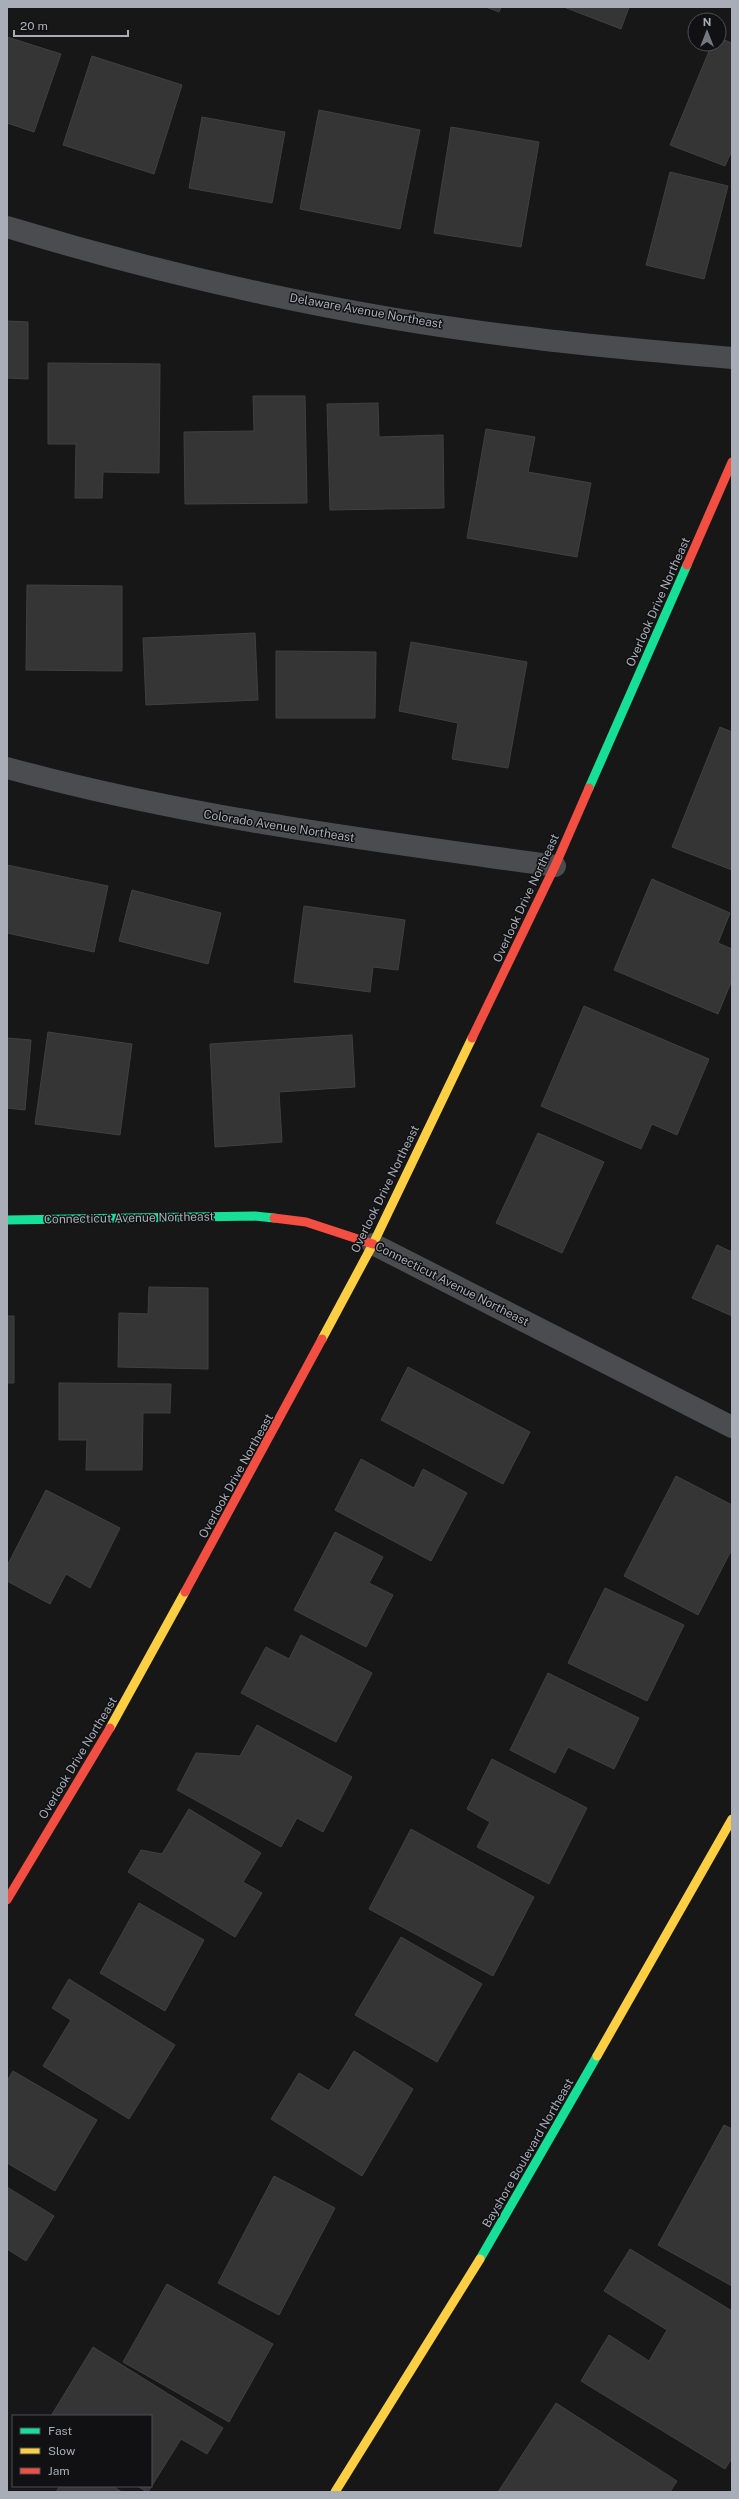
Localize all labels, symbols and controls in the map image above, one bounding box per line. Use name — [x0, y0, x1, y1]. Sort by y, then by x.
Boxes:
scale bar — [14, 12, 128, 38]
north arrow — [687, 12, 727, 52]
text: N — [703, 16, 711, 28]
text: 20 m — [20, 19, 48, 33]
street label: Delaware Avenue Northeast — [288, 291, 444, 331]
street label: Overlook Drive Northeast — [623, 535, 693, 669]
street label: Colorado Avenue Northeast — [202, 807, 356, 845]
street label: Overlook Drive Northeast — [490, 831, 562, 964]
street label: Overlook Drive Northeast — [348, 1123, 422, 1255]
street label: Connecticut Avenue Northeast — [44, 1210, 215, 1226]
street label: Connecticut Avenue Northeast — [373, 1239, 531, 1329]
street label: Overlook Drive Northeast — [196, 1411, 276, 1541]
street label: Overlook Drive Northeast — [36, 1694, 120, 1822]
street label: Bayshore Boulevard Northeast — [480, 2076, 577, 2230]
legend — [12, 2415, 152, 2487]
text: Fast — [48, 2424, 73, 2438]
text: Slow — [48, 2444, 76, 2458]
text: Jam — [48, 2464, 70, 2478]

